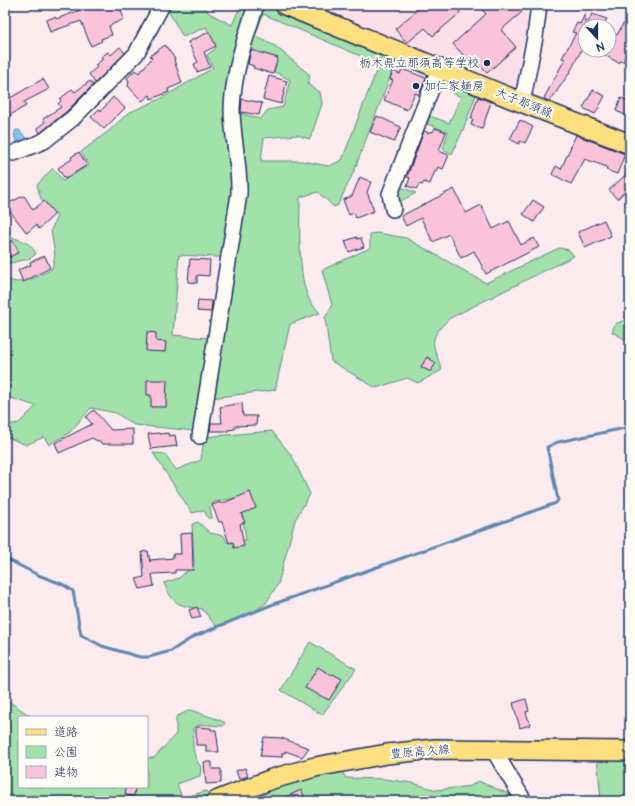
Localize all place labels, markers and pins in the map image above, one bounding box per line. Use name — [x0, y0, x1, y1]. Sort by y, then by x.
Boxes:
place label: 栃木県立那須高等学校 — [359, 55, 479, 72]
marker: 栃木県立那須高等学校 — [482, 58, 492, 68]
place label: 加仁家麺房 — [424, 78, 484, 95]
marker: 加仁家麺房 — [411, 81, 421, 91]

